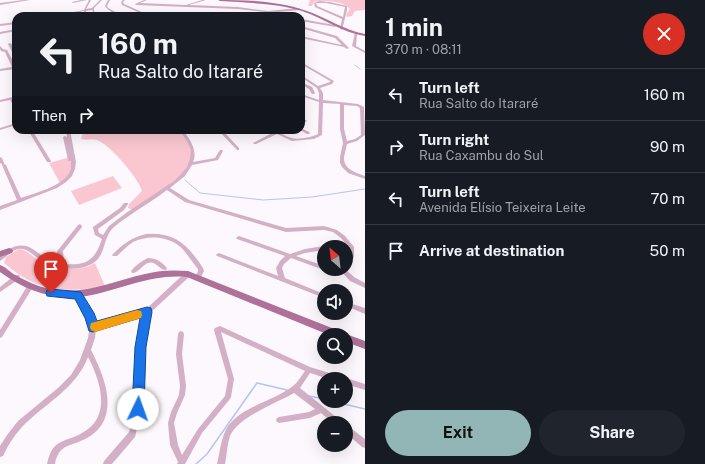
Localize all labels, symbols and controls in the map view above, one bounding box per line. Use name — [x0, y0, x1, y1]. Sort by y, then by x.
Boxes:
text: 1 min — [385, 13, 443, 41]
button: close — [643, 13, 685, 55]
text: 160 m — [98, 27, 178, 60]
icon: left — [32, 28, 84, 80]
text: 370 m · 08:11 — [385, 42, 462, 57]
text: Rua Salto do Itararé — [98, 61, 263, 82]
text: Turn left — [419, 79, 480, 96]
icon: left — [385, 84, 407, 106]
text: 160 m — [644, 86, 685, 103]
text: Rua Salto do Itararé — [419, 96, 538, 111]
icon: right — [75, 104, 97, 126]
text: Then — [32, 107, 67, 124]
text: Turn right — [419, 131, 489, 148]
icon: right — [385, 136, 407, 158]
text: 90 m — [650, 138, 685, 155]
text: Rua Caxambu do Sul — [419, 148, 544, 163]
text: Turn left — [419, 183, 480, 200]
icon: left — [385, 188, 407, 210]
text: 70 m — [650, 190, 685, 207]
text: Avenida Elísio Teixeira Leite — [419, 200, 586, 215]
north arrow — [317, 240, 353, 276]
map controls — [317, 240, 353, 452]
icon: arrive — [385, 240, 407, 262]
text: Arrive at destination — [419, 242, 564, 259]
text: 50 m — [650, 242, 685, 259]
pin — [34, 252, 68, 293]
icon: arrive — [40, 258, 62, 280]
button: sound — [317, 284, 353, 320]
button: search — [317, 328, 353, 364]
button: + — [317, 372, 353, 408]
position arrow — [117, 388, 159, 430]
button: Exit — [385, 410, 531, 456]
button: Share — [539, 410, 685, 456]
button: − — [317, 416, 353, 452]

